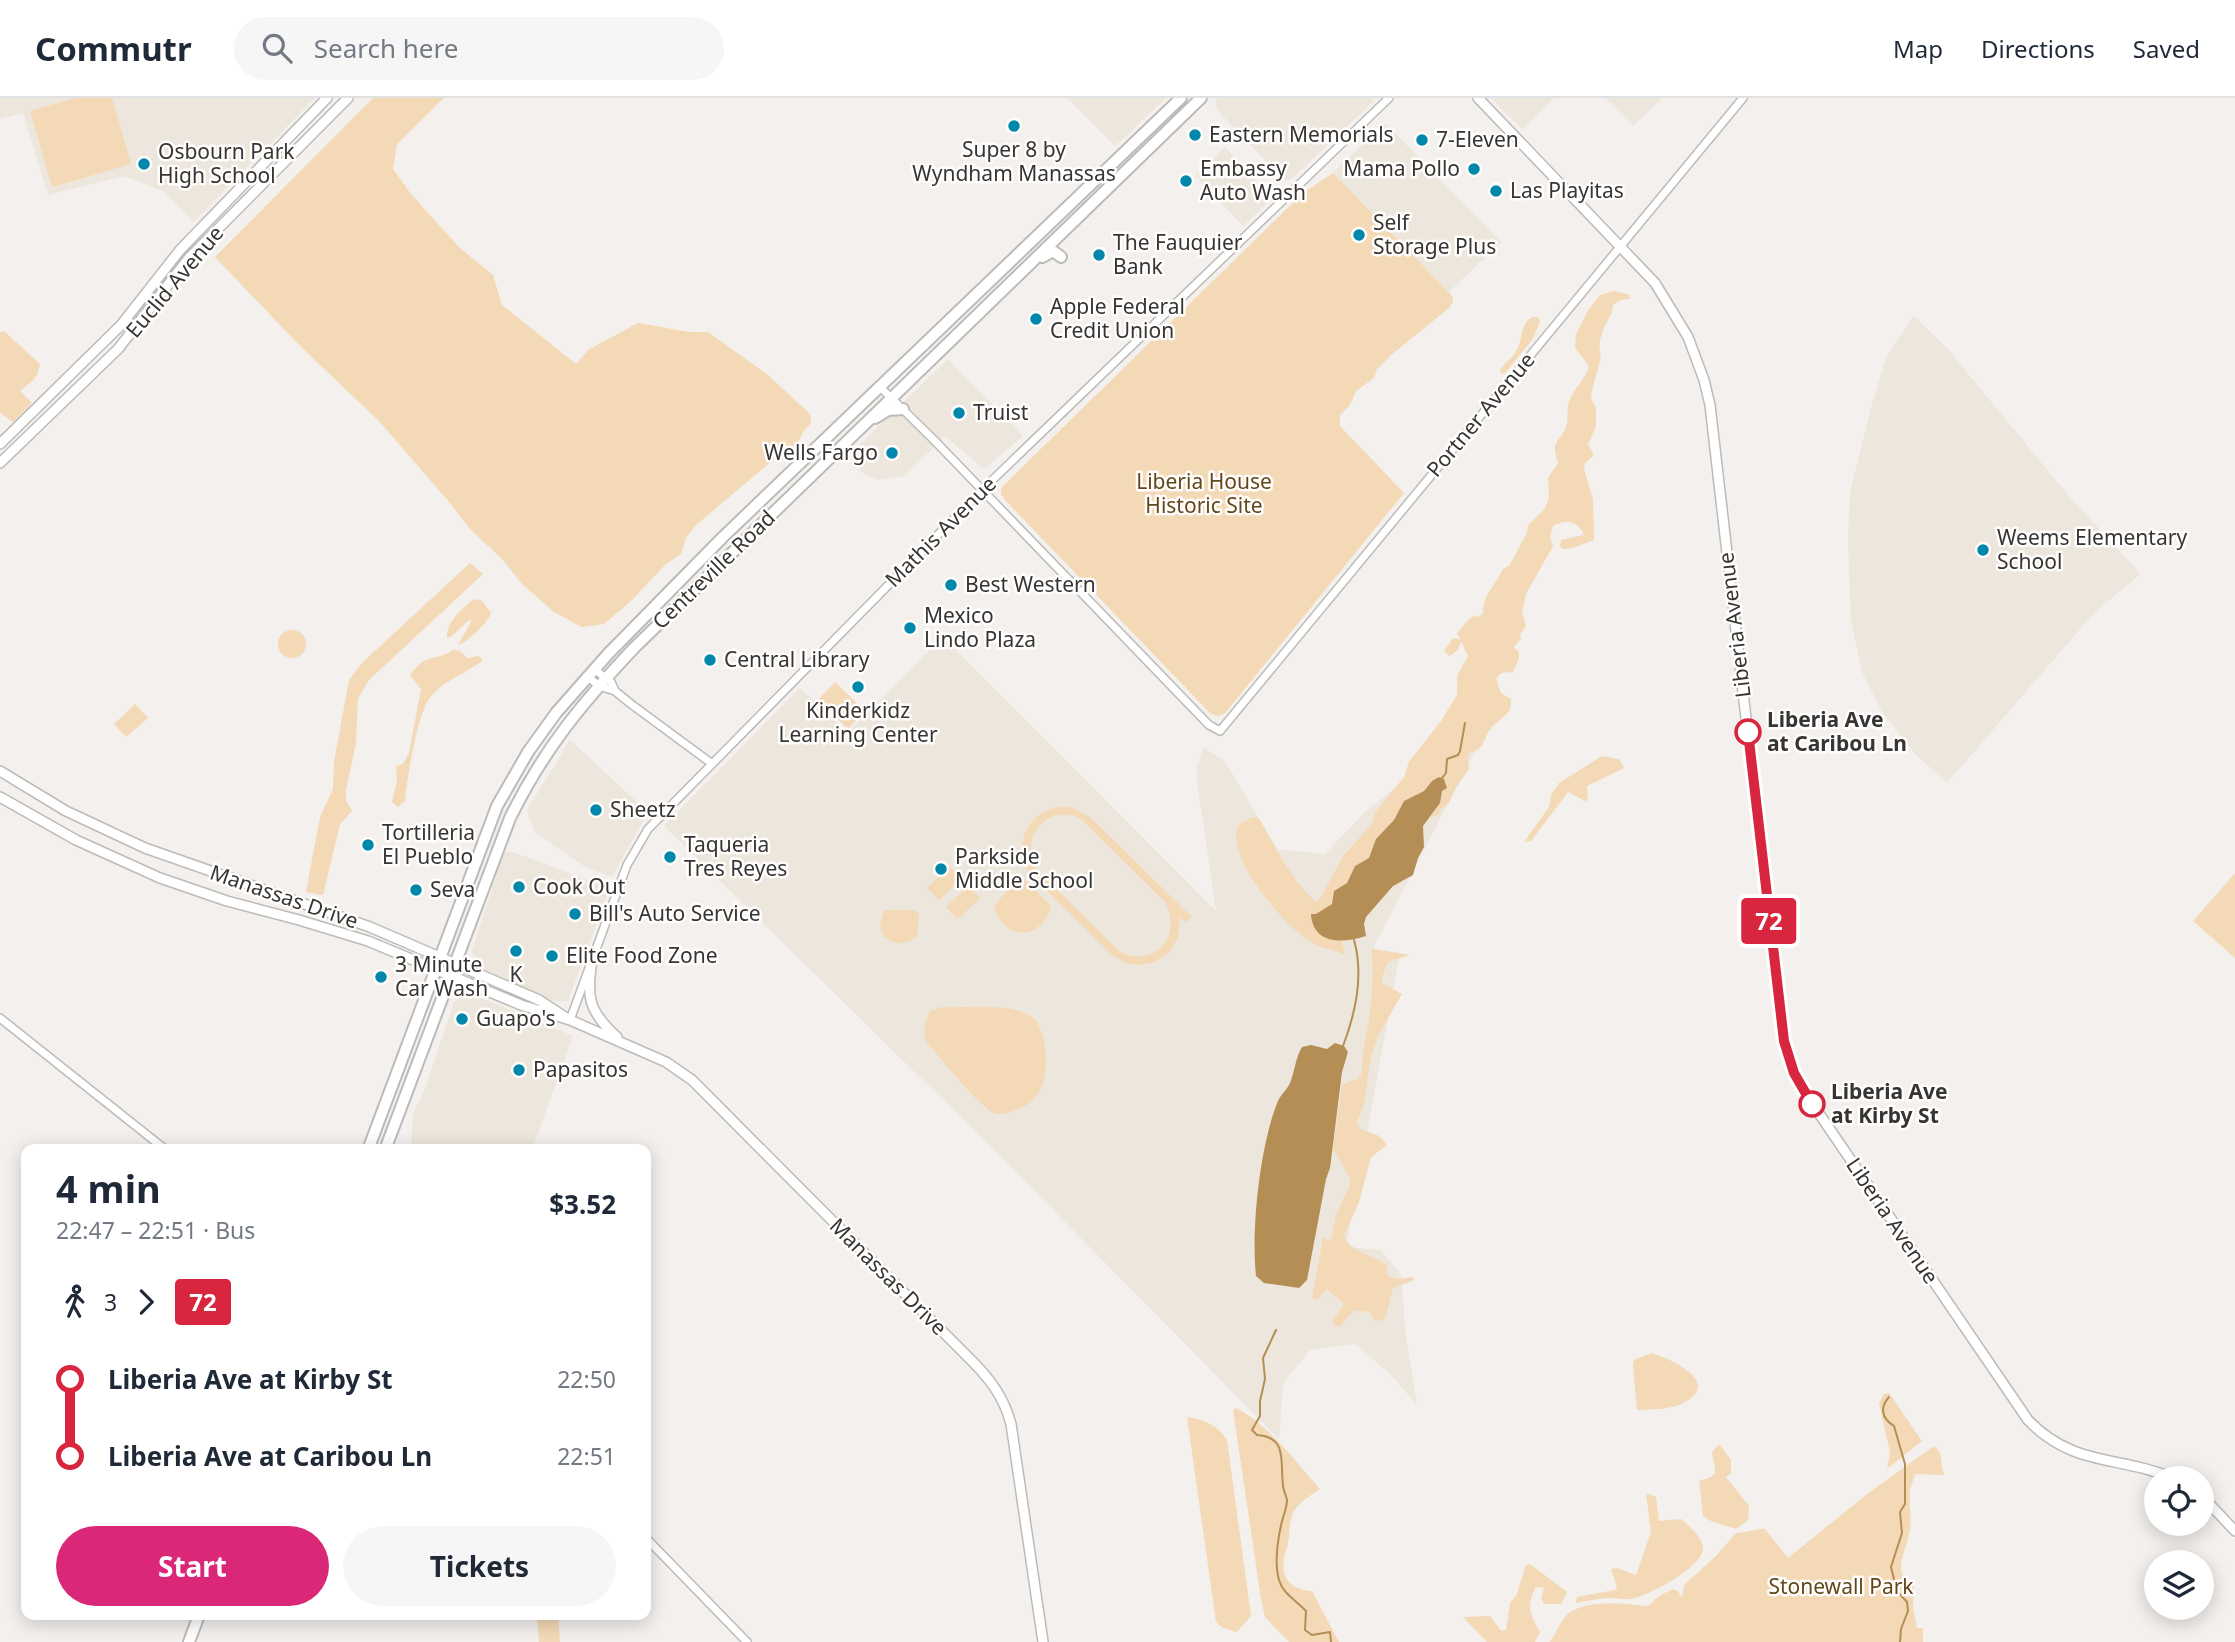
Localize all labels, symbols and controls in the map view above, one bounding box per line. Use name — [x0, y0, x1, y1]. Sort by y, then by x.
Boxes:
search box — [234, 17, 724, 80]
text: Commutr — [35, 26, 192, 71]
icon: search — [258, 29, 296, 67]
text: Search here — [314, 30, 458, 66]
text: Map — [1893, 32, 1943, 65]
text: Directions — [1981, 32, 2095, 65]
text: Saved — [2133, 32, 2200, 65]
marker: Super 8 by Wyndham Manassas — [1006, 118, 1022, 134]
place label: Eastern Memorials — [1209, 120, 1394, 148]
place label: 7-Eleven — [1436, 125, 1519, 153]
marker: Eastern Memorials — [1187, 127, 1203, 143]
marker: 7-Eleven — [1414, 132, 1430, 148]
place label: Super 8 by Wyndham Manassas — [912, 135, 1116, 187]
place label: Osbourn Park High School — [158, 137, 295, 189]
place label: Embassy Auto Wash — [1200, 154, 1306, 206]
place label: Mama Pollo — [1343, 154, 1460, 182]
marker: Osbourn Park High School — [136, 156, 152, 172]
marker: Mama Pollo — [1466, 161, 1482, 177]
marker: Embassy Auto Wash — [1178, 173, 1194, 189]
place label: Las Playitas — [1510, 176, 1624, 204]
marker: Las Playitas — [1488, 183, 1504, 199]
place label: Self Storage Plus — [1373, 208, 1496, 260]
street label: Euclid Avenue — [119, 220, 229, 343]
marker: Self Storage Plus — [1351, 227, 1367, 243]
place label: The Fauquier Bank — [1113, 228, 1243, 280]
marker: The Fauquier Bank — [1091, 247, 1107, 263]
place label: Apple Federal Credit Union — [1050, 292, 1185, 344]
marker: Apple Federal Credit Union — [1028, 311, 1044, 327]
street label: Portner Avenue — [1420, 346, 1541, 482]
place label: Truist — [973, 398, 1029, 426]
marker: Truist — [951, 405, 967, 421]
place label: Wells Fargo — [764, 438, 878, 466]
marker: Wells Fargo — [884, 445, 900, 461]
park label: Liberia House Historic Site — [1136, 467, 1272, 519]
street label: Mathis Avenue — [879, 470, 1002, 593]
street label: Centreville Road — [646, 504, 781, 635]
place label: Weems Elementary School — [1997, 523, 2187, 575]
marker: Weems Elementary School — [1975, 542, 1991, 558]
street label: Liberia Avenue — [1711, 551, 1757, 699]
place label: Best Western — [965, 570, 1096, 598]
marker: Best Western — [943, 577, 959, 593]
place label: Mexico Lindo Plaza — [924, 601, 1036, 653]
marker: Mexico Lindo Plaza — [902, 620, 918, 636]
place label: Central Library — [724, 645, 870, 673]
marker: Central Library — [702, 652, 718, 668]
marker: Kinderkidz Learning Center — [850, 679, 866, 695]
place label: Kinderkidz Learning Center — [778, 696, 938, 748]
place label: Liberia Ave at Caribou Ln — [1767, 705, 1907, 757]
marker: Liberia Ave at Caribou Ln — [1735, 719, 1761, 745]
place label: Sheetz — [610, 795, 676, 823]
marker: Sheetz — [588, 802, 604, 818]
place label: Tortilleria El Pueblo — [382, 818, 475, 870]
place label: Taqueria Tres Reyes — [684, 830, 787, 882]
marker: Tortilleria El Pueblo — [360, 837, 376, 853]
place label: Parkside Middle School — [955, 842, 1093, 894]
marker: Taqueria Tres Reyes — [662, 849, 678, 865]
street label: Manassas Drive — [207, 858, 362, 935]
marker: Parkside Middle School — [933, 861, 949, 877]
place label: Cook Out — [533, 872, 626, 900]
place label: Seva — [430, 875, 475, 903]
marker: Cook Out — [511, 879, 527, 895]
marker: Seva — [408, 882, 424, 898]
line badge: 72 — [1738, 898, 1800, 944]
place label: Bill's Auto Service — [589, 899, 761, 927]
text: 72 — [1755, 904, 1783, 937]
marker: Bill's Auto Service — [567, 906, 583, 922]
place label: Elite Food Zone — [566, 941, 718, 969]
marker: K — [508, 943, 524, 959]
marker: Elite Food Zone — [544, 948, 560, 964]
place label: 3 Minute Car Wash — [395, 950, 488, 1002]
place label: K — [510, 960, 523, 988]
marker: 3 Minute Car Wash — [373, 969, 389, 985]
place label: Guapo's — [476, 1004, 556, 1032]
marker: Guapo's — [454, 1011, 470, 1027]
place label: Papasitos — [533, 1055, 628, 1083]
marker: Papasitos — [511, 1062, 527, 1078]
place label: Liberia Ave at Kirby St — [1831, 1077, 1948, 1129]
marker: Liberia Ave at Kirby St — [1799, 1091, 1825, 1117]
street label: Liberia Avenue — [1840, 1152, 1945, 1289]
text: 4 min — [56, 1162, 161, 1214]
text: $3.52 — [549, 1186, 616, 1222]
street label: Manassas Drive — [824, 1212, 953, 1341]
text: 22:47 – 22:51 · Bus — [56, 1214, 255, 1246]
icon: walk — [56, 1283, 94, 1321]
icon: forward — [127, 1283, 165, 1321]
text: 72 — [189, 1285, 217, 1318]
text: 3 — [104, 1286, 117, 1318]
text: Liberia Ave at Kirby St — [108, 1361, 393, 1397]
text: 22:50 — [557, 1363, 616, 1395]
text: Liberia Ave at Caribou Ln — [108, 1438, 432, 1474]
text: 22:51 — [557, 1440, 616, 1472]
map controls — [2144, 1466, 2214, 1620]
button: locate — [2144, 1466, 2214, 1536]
button: Start — [56, 1526, 329, 1606]
button: Tickets — [343, 1526, 616, 1606]
button: layers — [2144, 1550, 2214, 1620]
park label: Stonewall Park — [1768, 1572, 1914, 1600]

